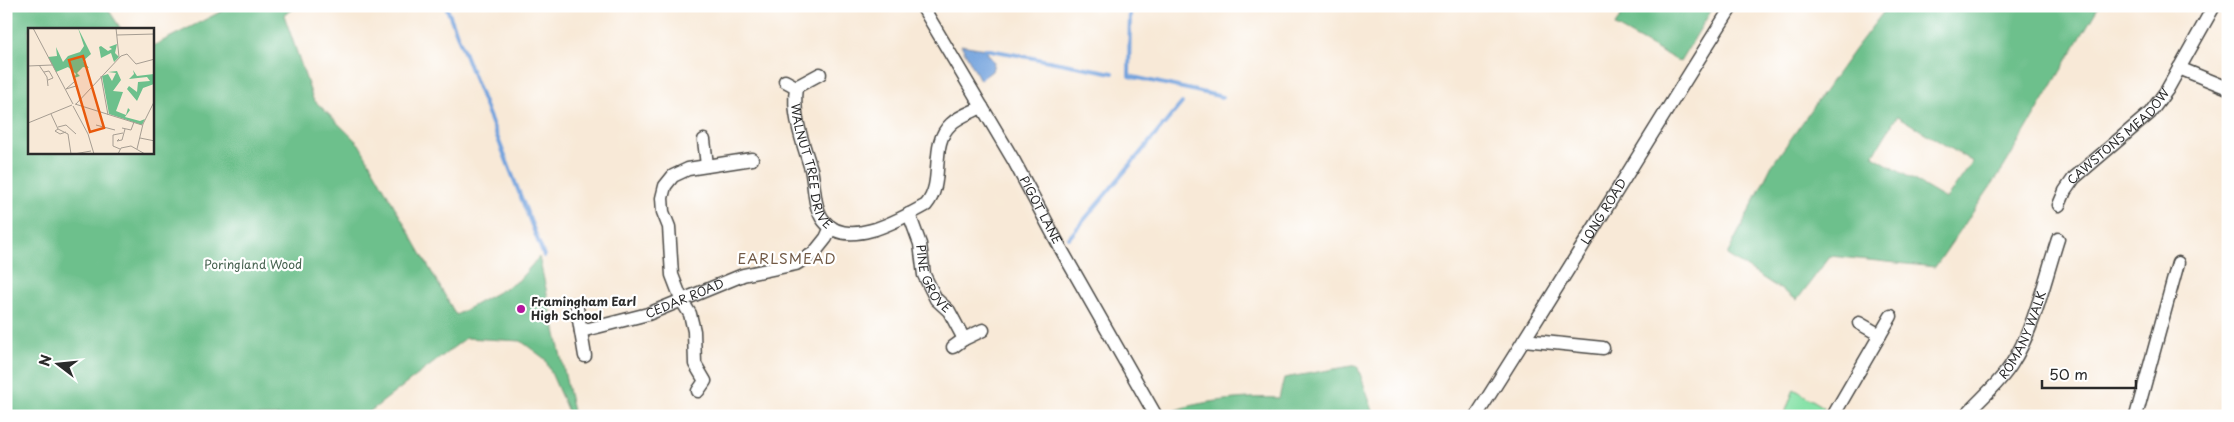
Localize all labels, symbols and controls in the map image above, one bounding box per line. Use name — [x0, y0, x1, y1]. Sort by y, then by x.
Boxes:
inset map — [28, 28, 154, 154]
street label: CAWSTONS MEADOW — [2062, 84, 2174, 188]
street label: WALNUT TREE DRIVE — [787, 103, 837, 233]
street label: PIGOT LANE — [1016, 172, 1067, 247]
street label: LONG ROAD — [1576, 175, 1630, 248]
street label: PINE GROVE — [912, 244, 955, 317]
district label: EARLSMEAD — [737, 248, 837, 269]
park label: Poringland Wood — [204, 255, 302, 273]
street label: CEDAR ROAD — [642, 274, 727, 322]
street label: ROMANY WALK — [1994, 288, 2050, 383]
place label: Framingham Earl High School — [531, 292, 636, 324]
marker: Framingham Earl High School — [515, 303, 527, 315]
north arrow — [32, 340, 82, 390]
text: N — [33, 352, 57, 369]
scale bar — [2042, 357, 2135, 389]
text: 50 m — [2049, 362, 2088, 385]

